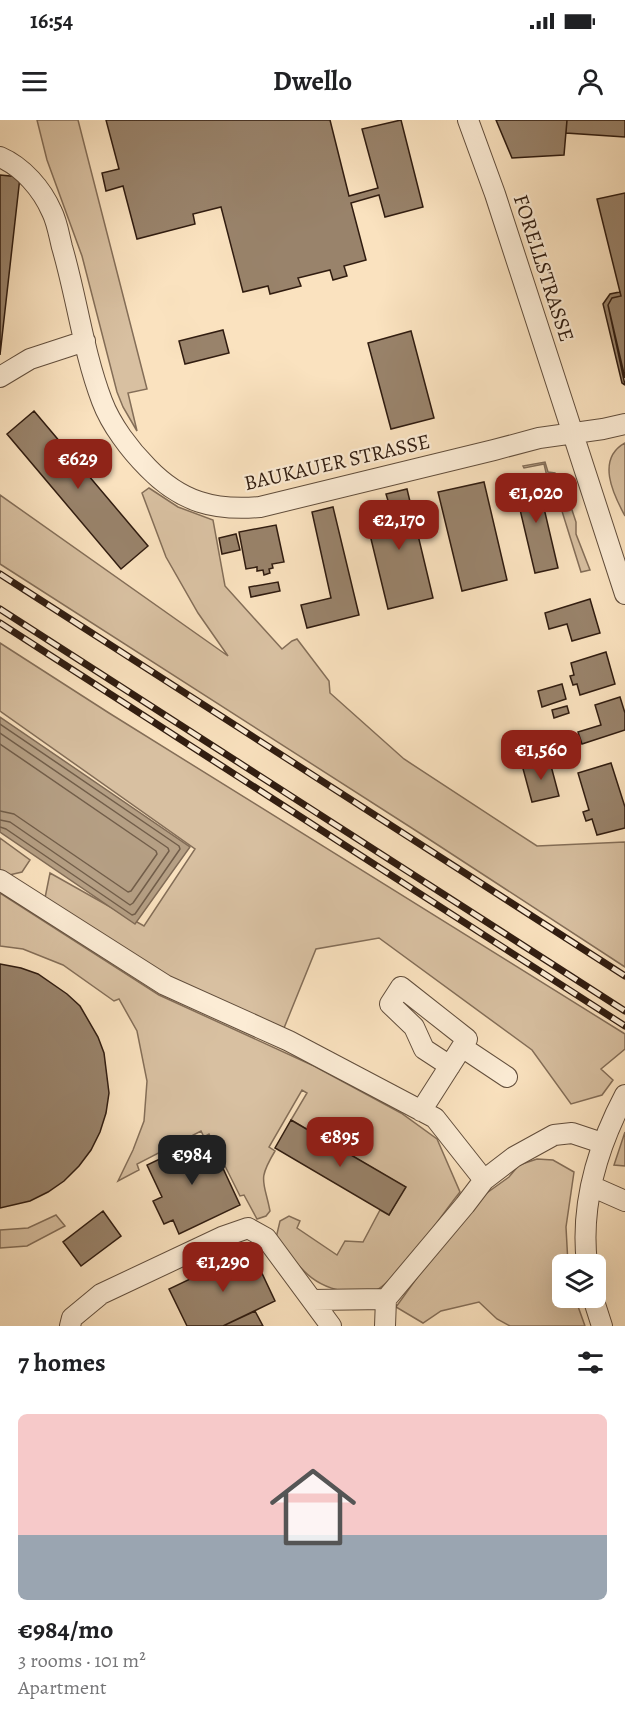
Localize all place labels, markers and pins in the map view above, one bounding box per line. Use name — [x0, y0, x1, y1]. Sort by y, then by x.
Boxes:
pin: €629 — [42, 439, 114, 490]
pin: €1,020 — [487, 473, 585, 524]
pin: €2,170 — [350, 500, 448, 551]
pin: €1,560 — [492, 730, 590, 781]
pin: €895 — [304, 1117, 376, 1168]
pin: €984 — [156, 1135, 228, 1186]
pin: €1,290 — [174, 1242, 272, 1293]

